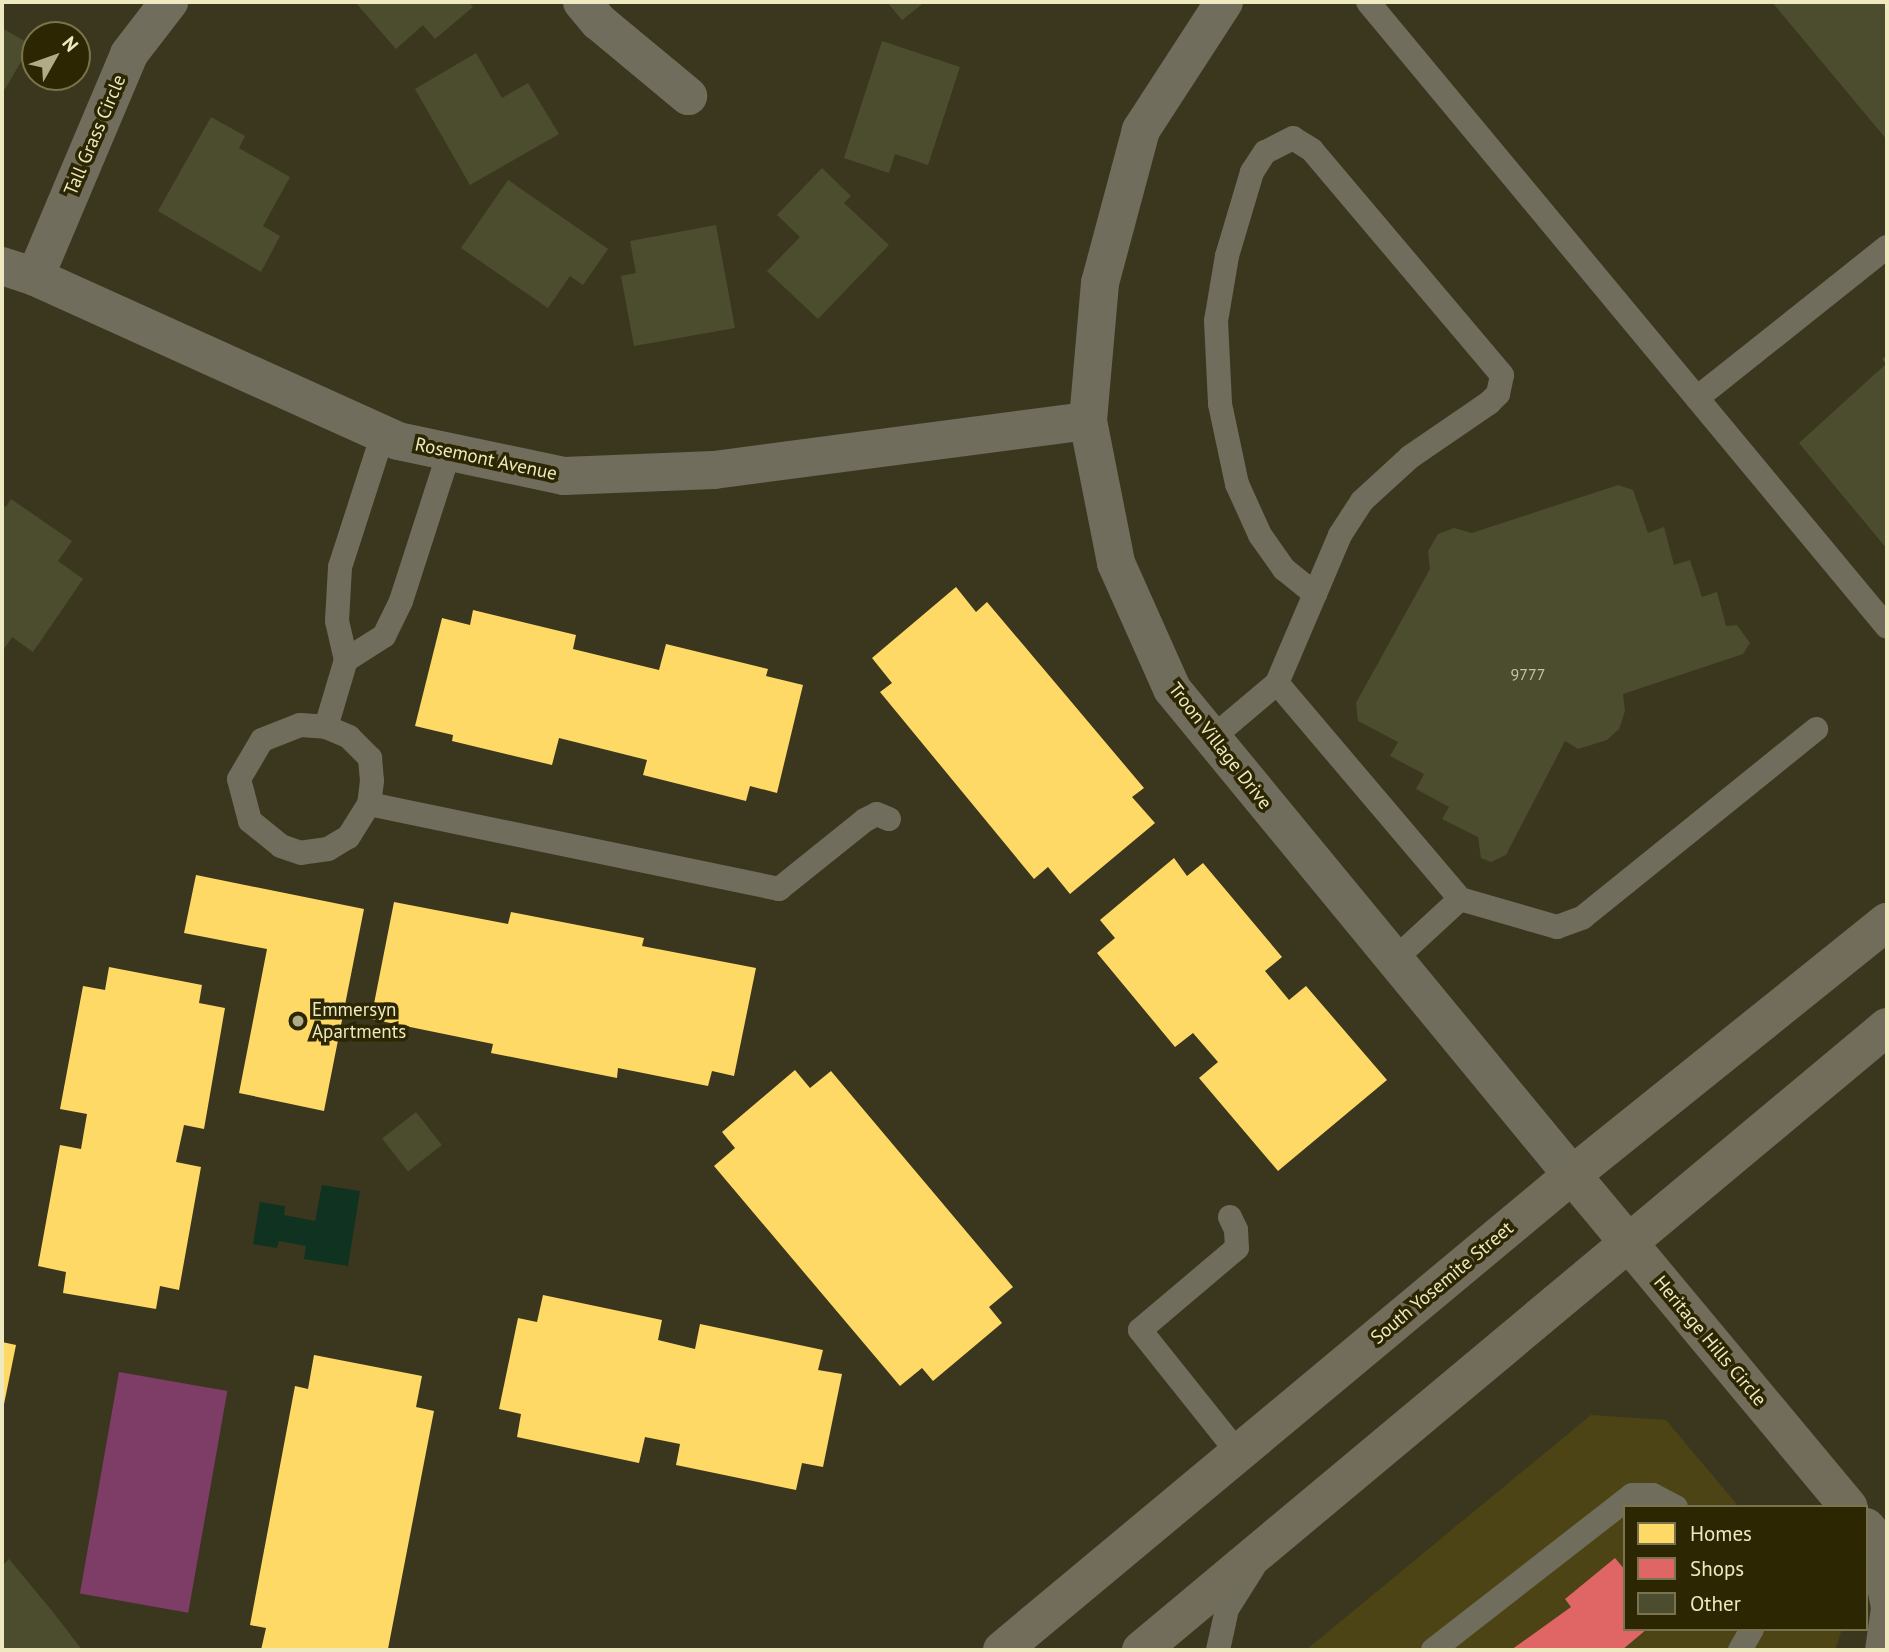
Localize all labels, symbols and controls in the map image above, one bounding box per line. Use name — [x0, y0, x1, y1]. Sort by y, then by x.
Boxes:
north arrow — [21, 21, 91, 91]
text: N — [57, 31, 84, 56]
street label: Tall Grass Circle — [59, 71, 131, 199]
street label: Rosemont Avenue — [413, 433, 559, 485]
house number: 9777 — [1511, 664, 1545, 684]
street label: Troon Village Drive — [1163, 678, 1277, 814]
place label: Emmersyn Apartments — [312, 999, 406, 1043]
marker: Emmersyn Apartments — [290, 1013, 306, 1029]
street label: South Yosemite Street — [1366, 1217, 1518, 1349]
street label: Heritage Hills Circle — [1649, 1271, 1771, 1411]
legend — [1623, 1505, 1868, 1631]
text: Homes — [1690, 1520, 1752, 1547]
text: Shops — [1690, 1555, 1744, 1582]
text: Other — [1690, 1590, 1741, 1617]

